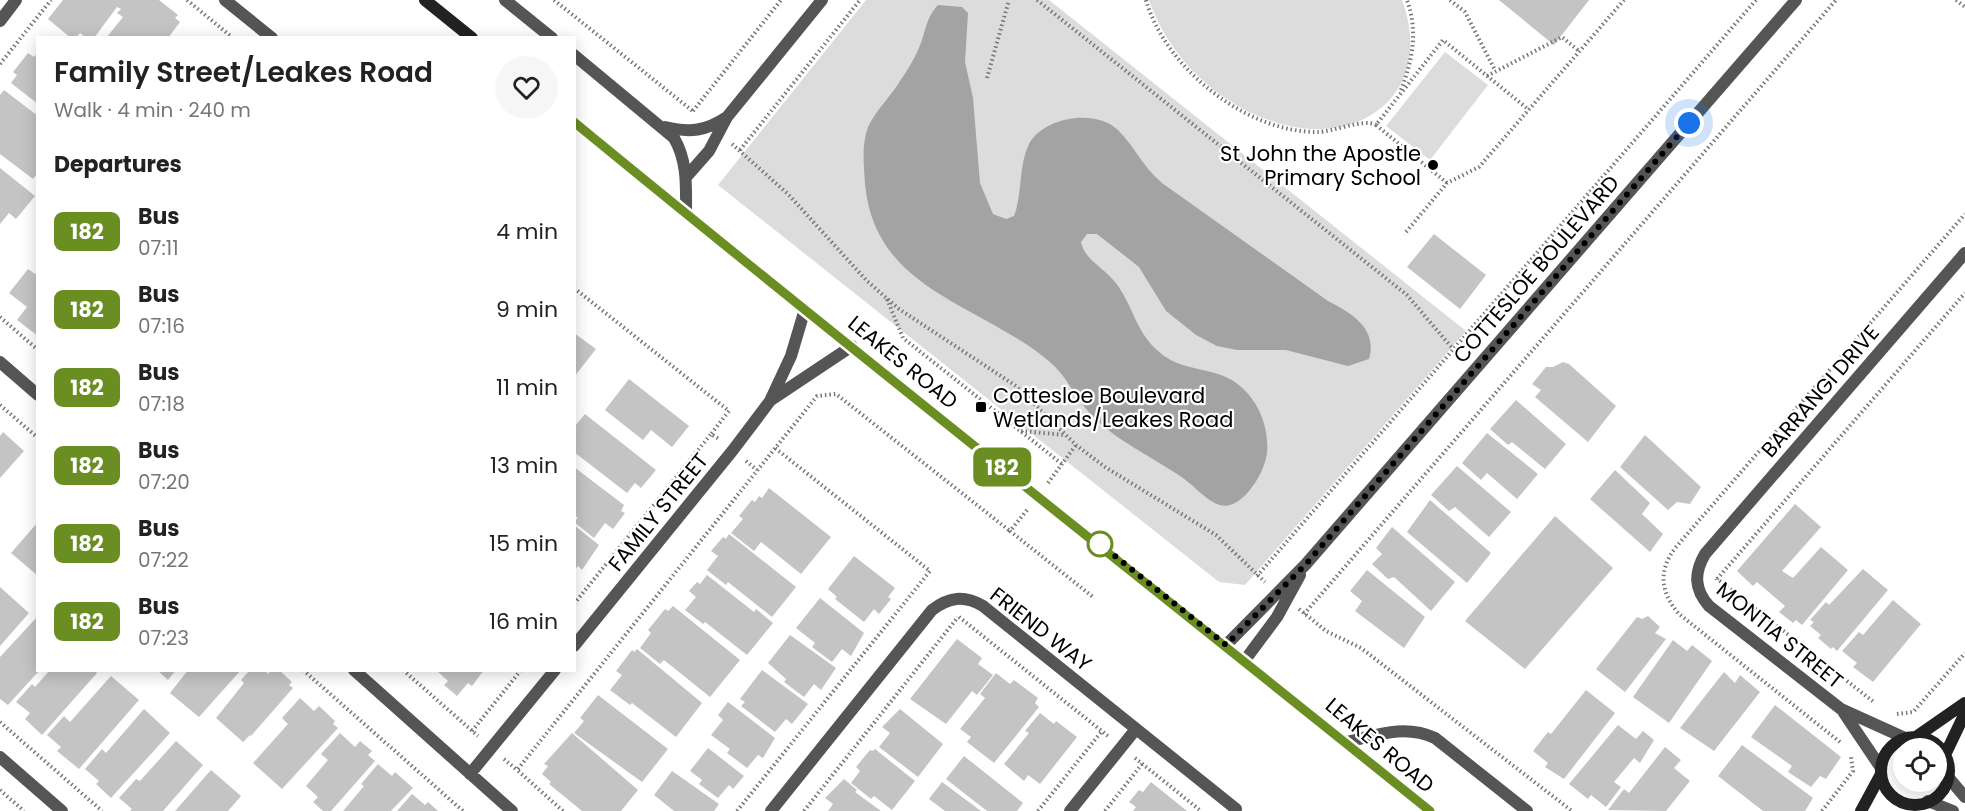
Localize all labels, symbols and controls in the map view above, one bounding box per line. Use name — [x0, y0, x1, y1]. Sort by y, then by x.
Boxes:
text: Family Street/Leakes Road — [54, 53, 433, 92]
button: heart — [495, 56, 558, 119]
text: Walk · 4 min · 240 m — [54, 96, 251, 124]
your location — [1674, 108, 1704, 138]
place label: St John the Apostle Primary School — [1220, 139, 1421, 192]
text: Departures — [54, 149, 182, 180]
marker: St John the Apostle Primary School — [1426, 158, 1440, 172]
street label: COTTESLOE BOULEVARD — [1446, 169, 1626, 369]
text: Bus — [138, 201, 180, 232]
text: 4 min — [496, 216, 558, 247]
text: 182 — [70, 217, 104, 246]
text: 07:11 — [138, 234, 179, 262]
text: Bus — [138, 279, 180, 310]
text: 9 min — [496, 294, 558, 325]
text: 182 — [70, 295, 104, 324]
street label: LEAKES ROAD — [842, 309, 964, 415]
text: 07:16 — [138, 312, 185, 340]
street label: BARRANGI DRIVE — [1754, 319, 1886, 463]
text: Bus — [138, 357, 180, 388]
text: 11 min — [496, 372, 558, 403]
text: 182 — [70, 373, 104, 402]
place label: Cottesloe Boulevard Wetlands/Leakes Road — [993, 381, 1233, 434]
text: 07:18 — [138, 390, 185, 418]
marker: Cottesloe Boulevard Wetlands/Leakes Road — [974, 400, 988, 414]
text: Bus — [138, 435, 180, 466]
street label: FAMILY STREET — [601, 447, 715, 577]
line badge: 182 — [968, 448, 1036, 486]
text: 13 min — [490, 450, 558, 481]
text: 182 — [70, 451, 104, 480]
text: 182 — [985, 453, 1019, 482]
text: 07:20 — [138, 468, 190, 496]
text: Bus — [138, 513, 180, 544]
text: 15 min — [489, 528, 558, 559]
text: 182 — [70, 529, 104, 558]
unlabelled marker — [1087, 531, 1113, 557]
text: 07:22 — [138, 546, 189, 574]
street label: MONTIA STREET — [1711, 575, 1849, 695]
street label: FRIEND WAY — [984, 580, 1098, 678]
text: Bus — [138, 591, 180, 622]
text: 16 min — [489, 606, 558, 637]
text: 182 — [70, 607, 104, 636]
text: 07:23 — [138, 624, 189, 652]
street label: LEAKES ROAD — [1320, 691, 1440, 799]
map controls — [1893, 738, 1947, 792]
button: locate — [1893, 738, 1947, 792]

